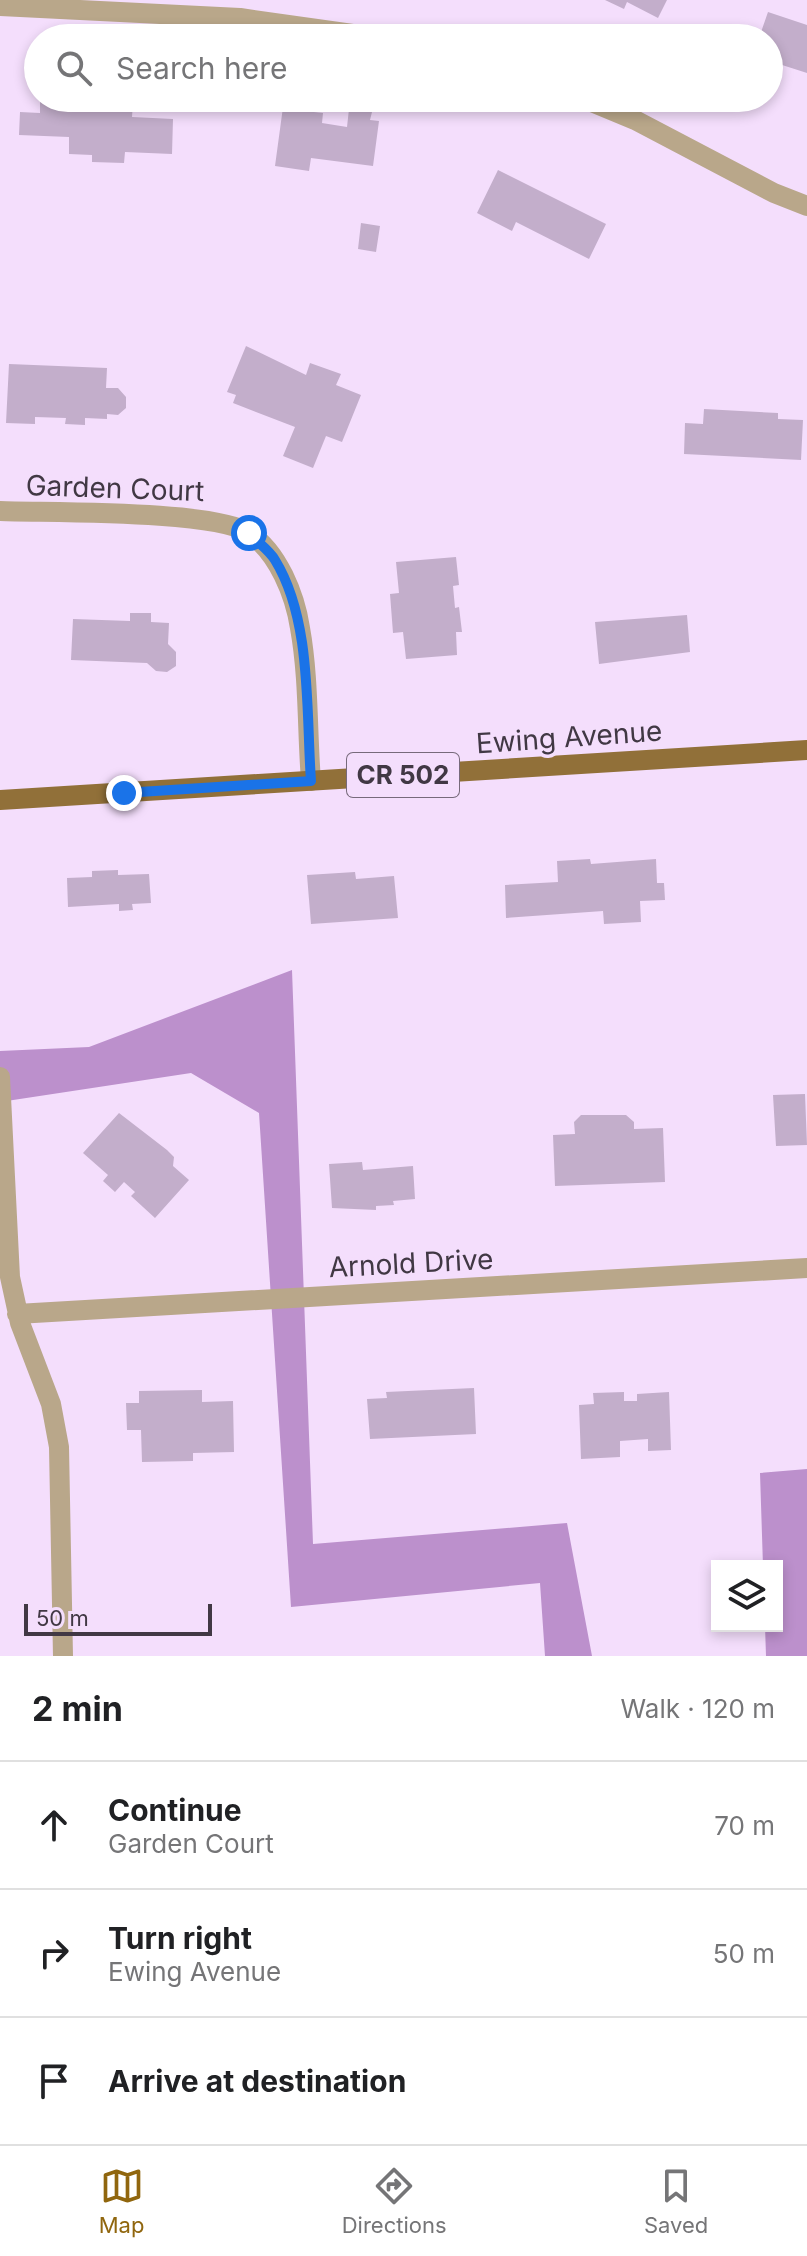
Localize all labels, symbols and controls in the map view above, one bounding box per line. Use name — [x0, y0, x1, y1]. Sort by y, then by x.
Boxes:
search box — [24, 24, 783, 112]
icon: search — [52, 46, 96, 90]
text: Search here — [116, 50, 288, 86]
street label: Garden Court — [25, 468, 205, 508]
route start — [231, 515, 267, 551]
street label: Ewing Avenue — [475, 714, 663, 760]
road number: CR 502 — [347, 753, 459, 797]
route end — [106, 775, 142, 811]
street label: Arnold Drive — [328, 1242, 494, 1284]
map controls — [711, 1560, 783, 1632]
button: layers — [711, 1560, 783, 1632]
scale bar — [24, 1600, 212, 1636]
text: 50 m — [36, 1605, 89, 1631]
text: 2 min — [32, 1688, 123, 1729]
text: Walk · 120 m — [620, 1693, 775, 1724]
text: Continue — [108, 1792, 242, 1828]
icon: ahead — [32, 1803, 76, 1847]
text: 70 m — [714, 1810, 775, 1841]
text: Garden Court — [108, 1828, 274, 1859]
text: Turn right — [108, 1920, 252, 1956]
icon: right — [32, 1931, 76, 1975]
text: 50 m — [713, 1938, 775, 1969]
text: Ewing Avenue — [108, 1956, 281, 1987]
icon: arrive — [32, 2059, 76, 2103]
text: Arrive at destination — [108, 2063, 406, 2099]
tab: Map — [99, 2164, 144, 2238]
tab: Directions — [342, 2164, 447, 2238]
tab: Saved — [644, 2164, 708, 2238]

